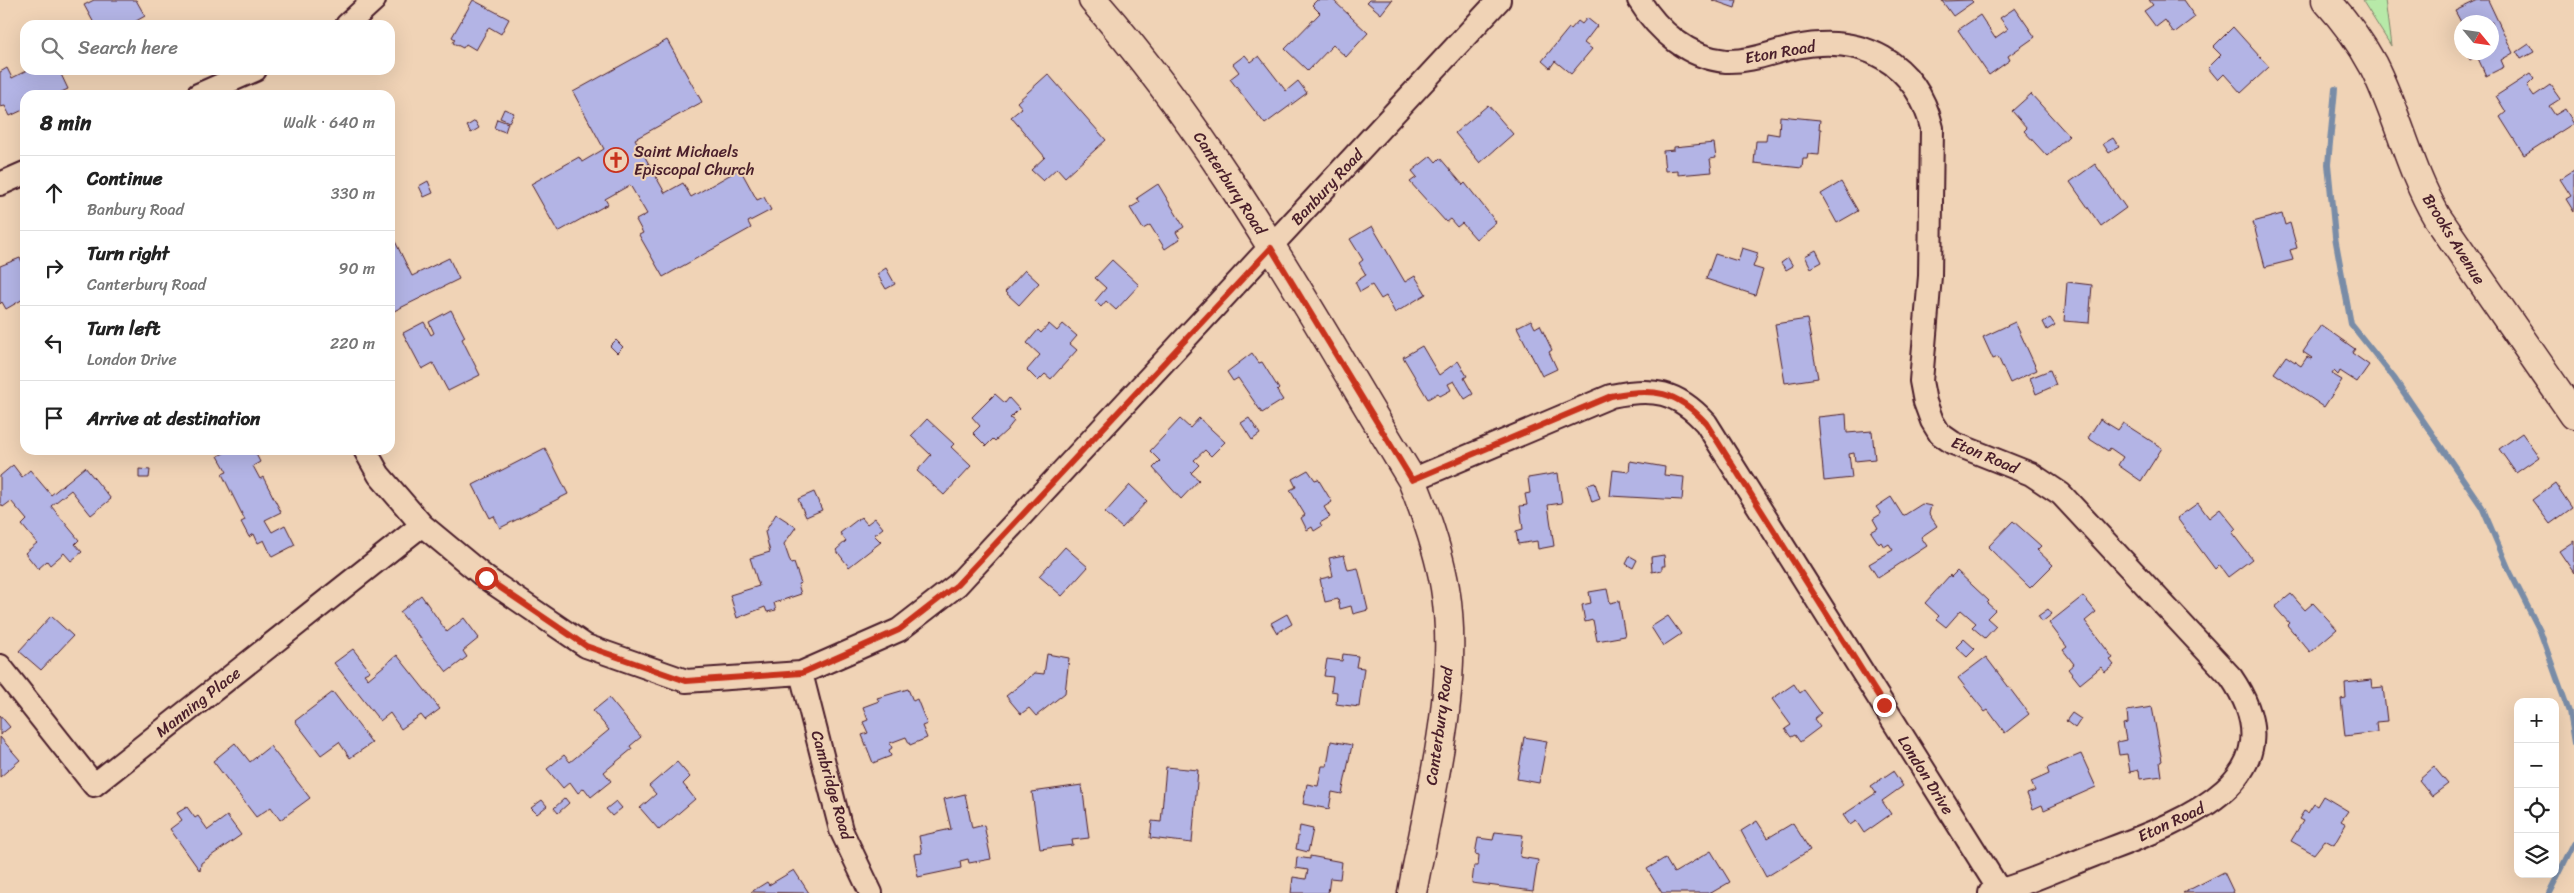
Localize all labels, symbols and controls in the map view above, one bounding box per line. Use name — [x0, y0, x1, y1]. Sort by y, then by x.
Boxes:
north arrow — [2454, 15, 2499, 60]
search box — [20, 20, 395, 75]
text: Search here — [78, 31, 178, 64]
street label: Eton Road — [1742, 31, 1819, 72]
icon: search — [38, 34, 66, 62]
text: 8 min — [40, 104, 91, 142]
text: Walk · 640 m — [283, 108, 375, 137]
street label: Canterbury Road — [1185, 125, 1275, 242]
place label: Saint Michaels Episcopal Church — [634, 137, 754, 184]
street label: Banbury Road — [1283, 140, 1372, 232]
church icon: Saint Michaels Episcopal Church — [603, 147, 629, 173]
text: Continue — [87, 162, 163, 195]
icon: ahead — [40, 179, 68, 207]
text: 330 m — [331, 179, 375, 208]
street label: Brooks Avenue — [2414, 188, 2494, 290]
text: Banbury Road — [87, 195, 184, 224]
text: Turn right — [87, 237, 169, 270]
icon: right — [40, 254, 68, 282]
text: 90 m — [339, 254, 375, 283]
text: Canterbury Road — [87, 270, 206, 299]
text: Turn left — [87, 312, 160, 345]
icon: left — [40, 329, 68, 357]
text: 220 m — [330, 329, 375, 358]
text: London Drive — [87, 345, 177, 374]
text: Arrive at destination — [87, 402, 260, 435]
icon: arrive — [40, 404, 68, 432]
street label: Eton Road — [1947, 428, 2025, 483]
route start — [475, 567, 498, 590]
street label: Manning Place — [149, 659, 247, 745]
street label: Canterbury Road — [1416, 664, 1462, 787]
route end — [1873, 694, 1896, 717]
map controls — [2514, 698, 2559, 878]
button: + — [2514, 698, 2559, 743]
street label: Cambridge Road — [803, 727, 862, 845]
street label: London Drive — [1890, 729, 1962, 821]
button: − — [2514, 743, 2559, 788]
button: locate — [2514, 788, 2559, 833]
street label: Eton Road — [2133, 793, 2211, 850]
button: layers — [2514, 833, 2559, 878]

